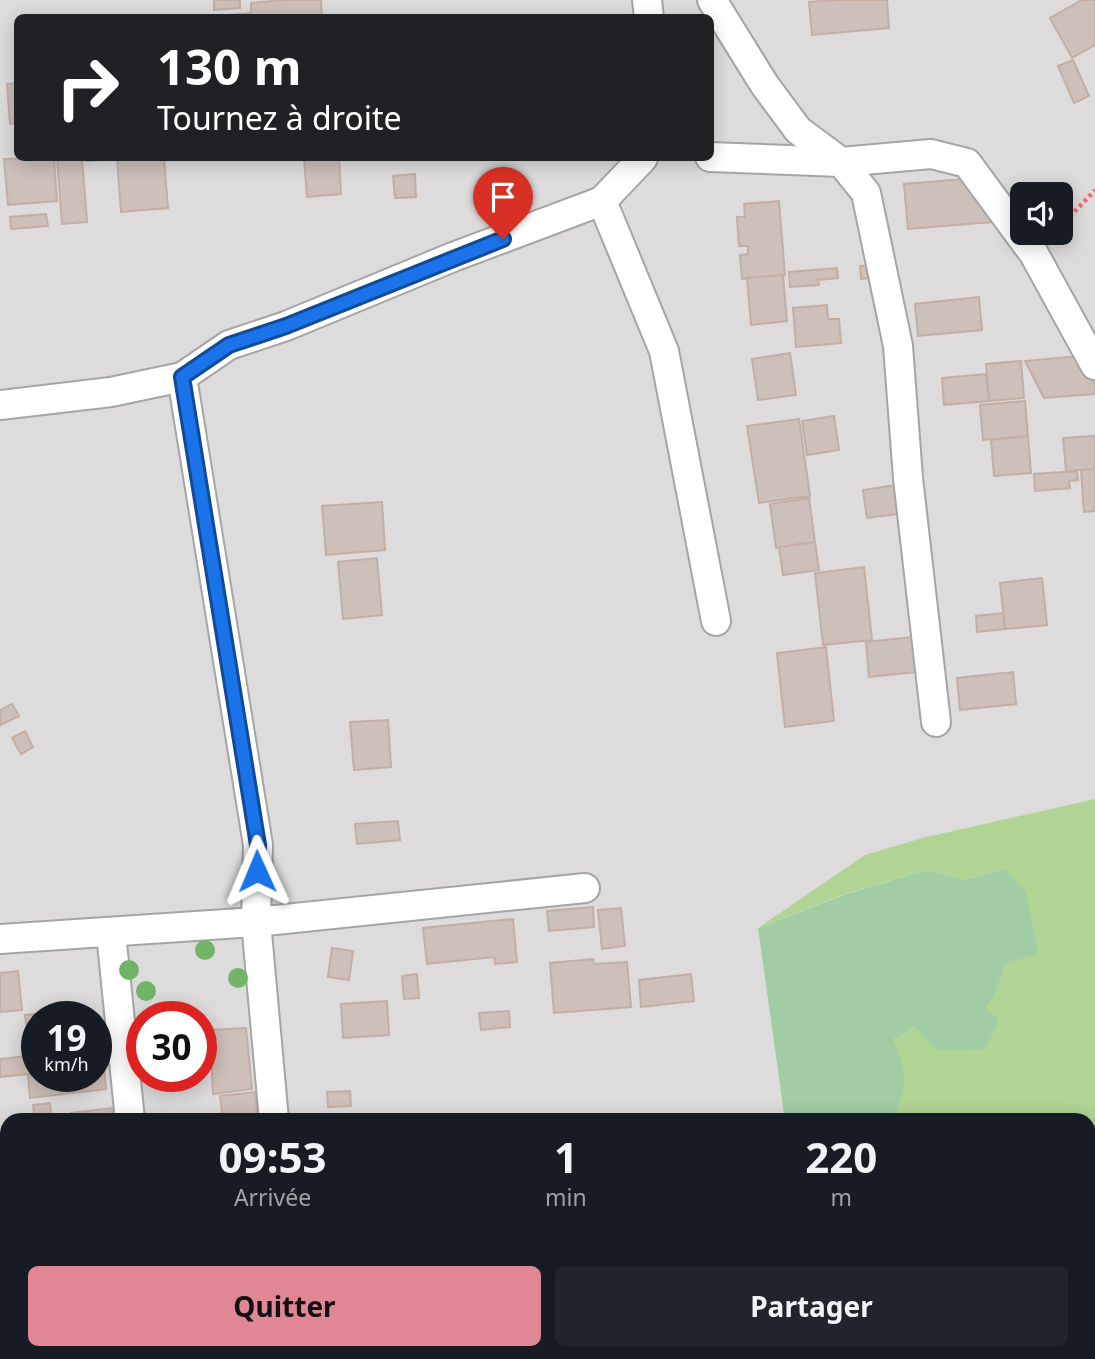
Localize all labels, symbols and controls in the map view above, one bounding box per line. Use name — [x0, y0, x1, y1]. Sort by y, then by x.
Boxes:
text: 130 m — [157, 33, 302, 99]
icon: right — [42, 42, 133, 133]
text: Tournez à droite — [157, 96, 402, 139]
pin — [473, 167, 533, 239]
icon: arrive — [484, 178, 522, 216]
map controls — [1010, 182, 1073, 245]
button: sound — [1010, 182, 1073, 245]
position arrow — [220, 834, 294, 908]
speed limit sign: 30 — [126, 1001, 217, 1092]
text: 19 — [46, 1014, 87, 1061]
text: km/h — [44, 1052, 89, 1076]
text: 09:53 — [219, 1128, 326, 1185]
text: 1 — [554, 1128, 578, 1185]
text: 220 — [805, 1128, 877, 1185]
text: Arrivée — [234, 1181, 311, 1213]
text: min — [545, 1181, 587, 1213]
text: m — [831, 1181, 852, 1213]
button: Quitter — [28, 1266, 541, 1346]
button: Partager — [555, 1266, 1068, 1346]

